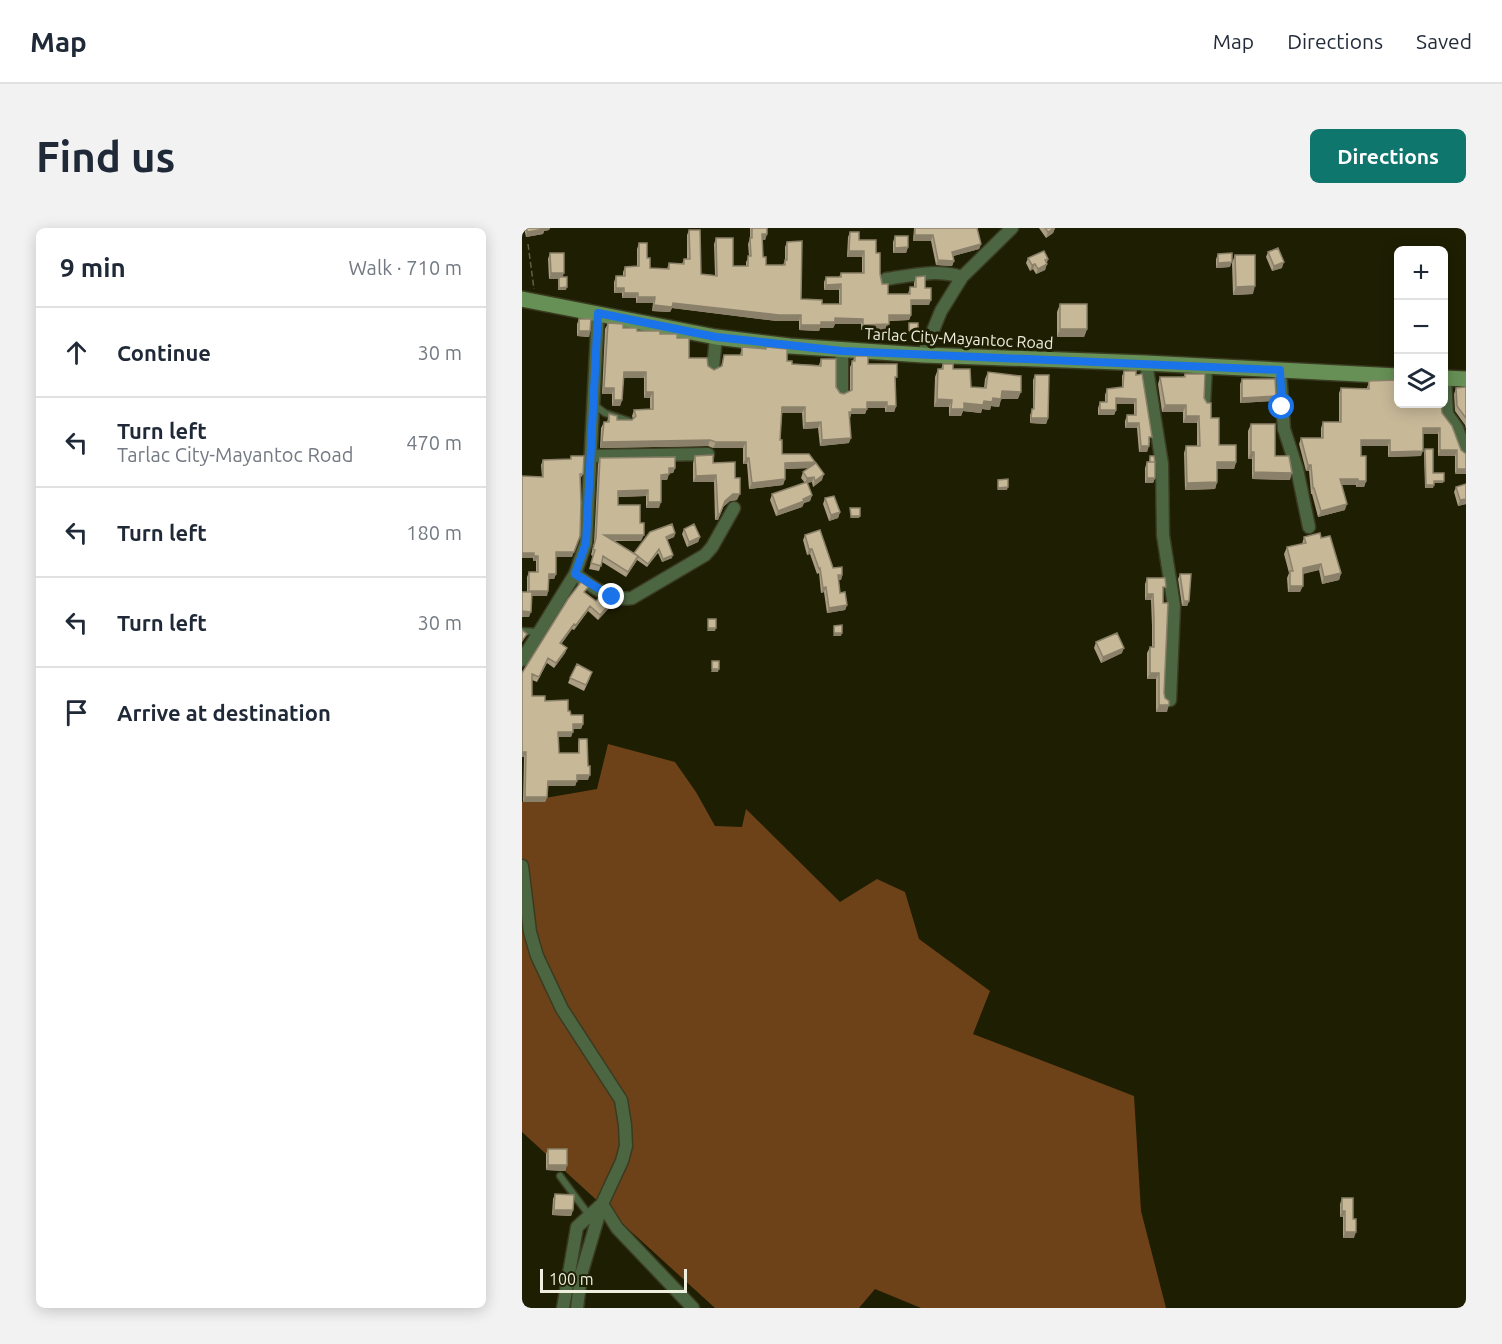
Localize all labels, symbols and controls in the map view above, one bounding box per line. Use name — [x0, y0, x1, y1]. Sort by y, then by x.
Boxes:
text: Map — [30, 26, 87, 57]
text: Map — [1213, 29, 1254, 53]
text: Directions — [1287, 29, 1383, 53]
text: Saved — [1416, 29, 1472, 53]
button: Directions — [1310, 129, 1466, 183]
text: Find us — [36, 133, 175, 180]
map controls — [1394, 246, 1448, 408]
button: + — [1394, 246, 1448, 300]
text: 9 min — [60, 253, 126, 282]
text: Walk · 710 m — [349, 256, 462, 279]
button: − — [1394, 300, 1448, 354]
street label: Tarlac City-Mayantoc Road — [864, 324, 1054, 352]
icon: ahead — [60, 336, 93, 369]
text: Continue — [117, 340, 211, 365]
text: 30 m — [418, 341, 462, 364]
button: layers — [1394, 354, 1448, 408]
route start — [1268, 393, 1294, 419]
text: Turn left — [117, 418, 207, 443]
icon: left — [60, 426, 93, 459]
text: 470 m — [406, 431, 462, 454]
text: Tarlac City-Mayantoc Road — [117, 443, 354, 466]
icon: left — [60, 516, 93, 549]
text: Turn left — [117, 520, 207, 545]
text: 180 m — [406, 521, 462, 544]
route end — [598, 583, 624, 609]
icon: left — [60, 606, 93, 639]
text: Turn left — [117, 610, 207, 635]
text: 30 m — [418, 611, 462, 634]
icon: arrive — [60, 696, 93, 729]
text: Arrive at destination — [117, 700, 331, 725]
scale bar — [540, 1266, 687, 1294]
text: 100 m — [549, 1270, 594, 1288]

